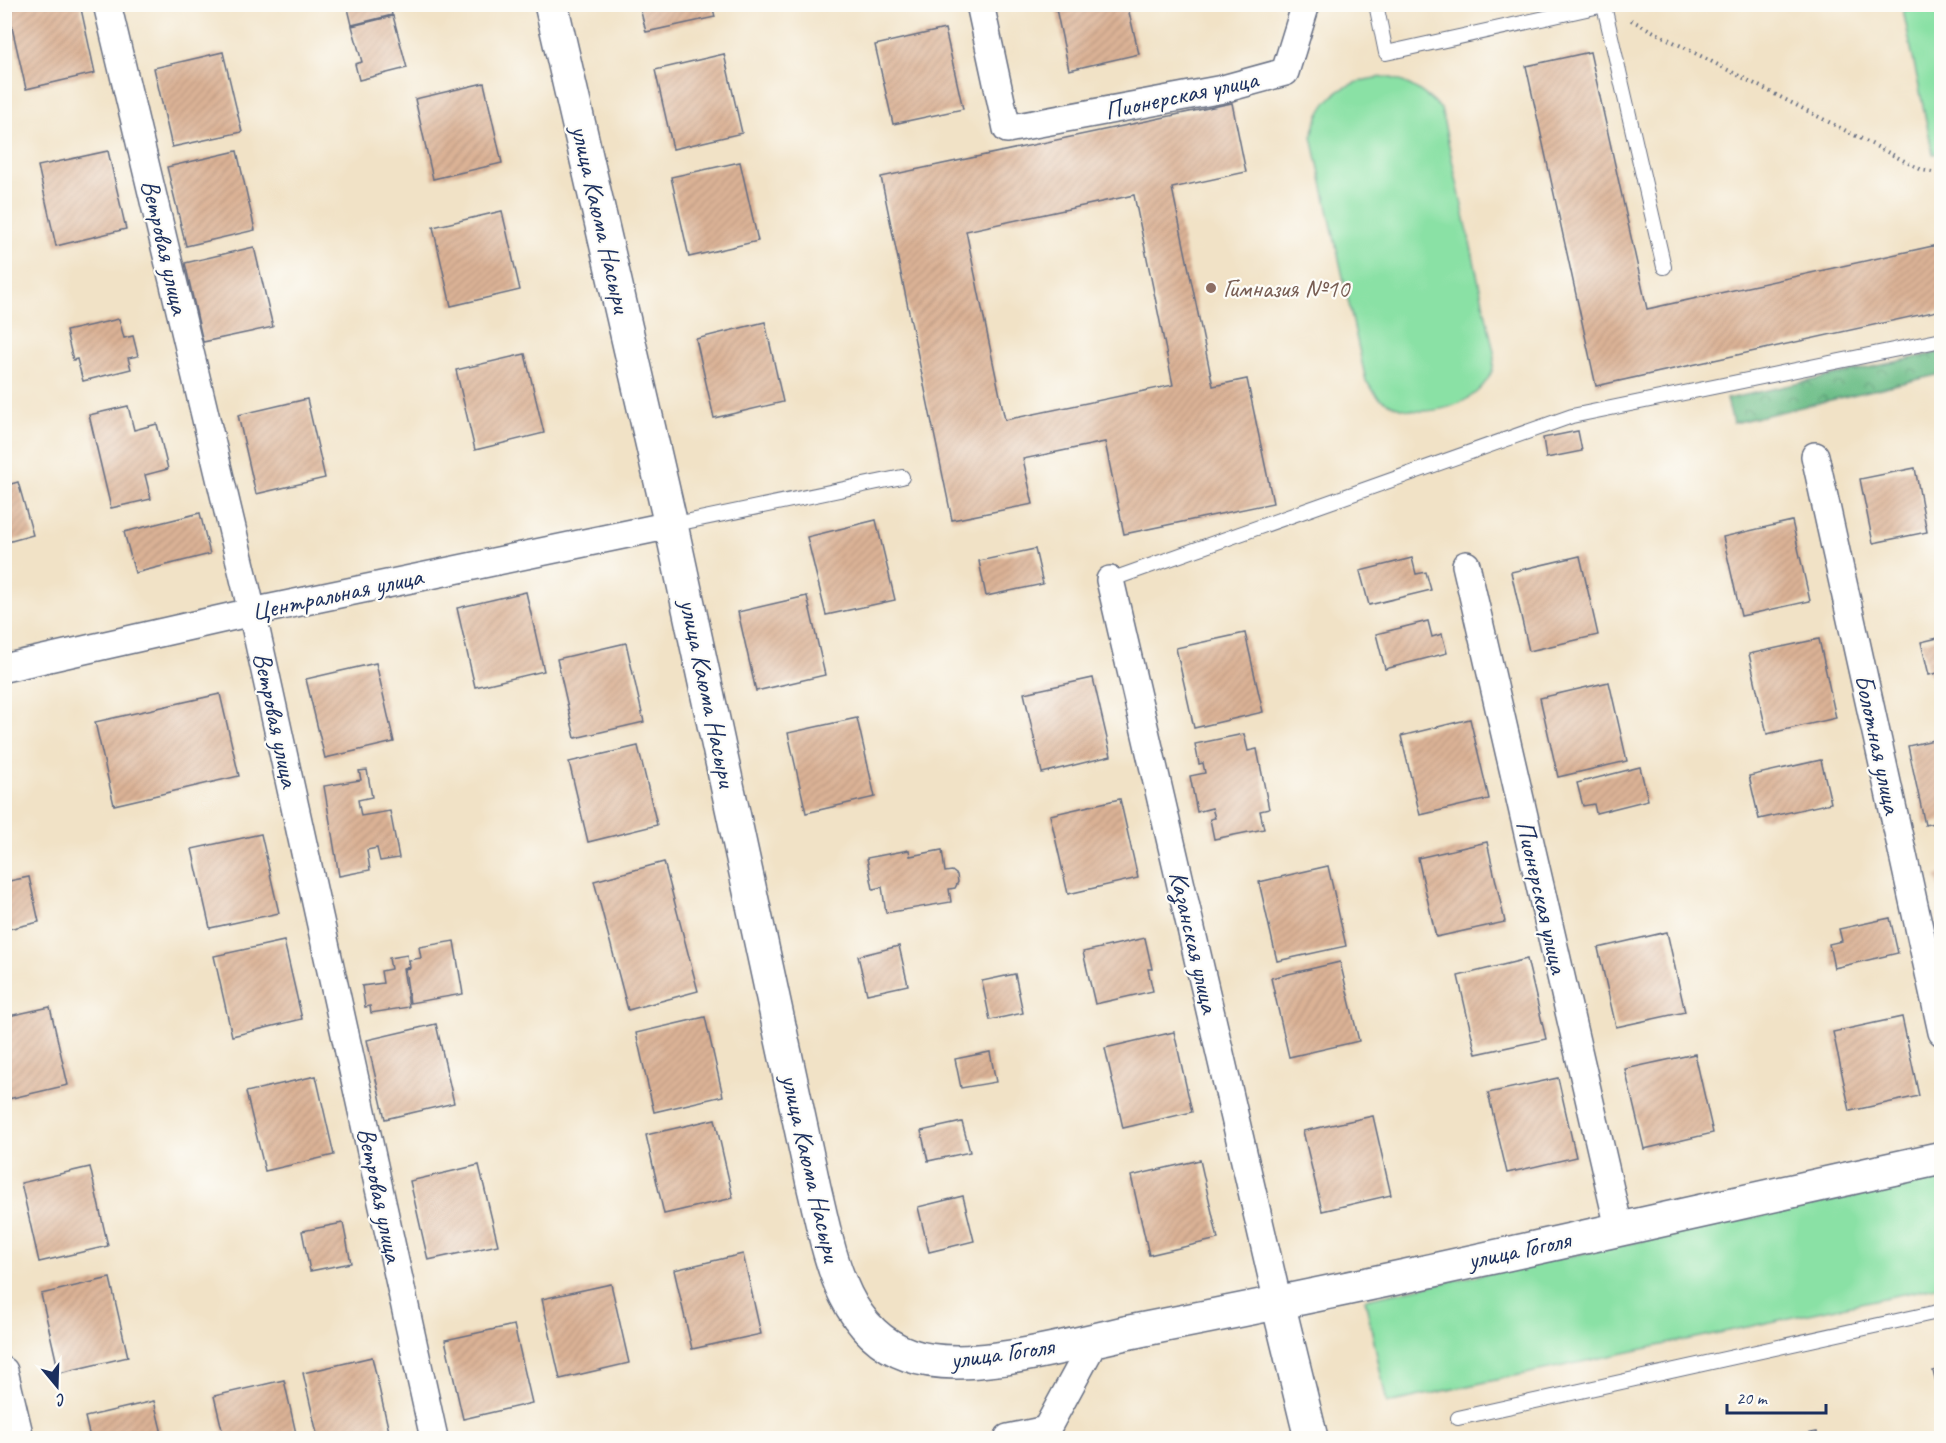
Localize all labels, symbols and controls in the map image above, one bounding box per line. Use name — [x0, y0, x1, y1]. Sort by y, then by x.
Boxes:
street label: Пионерская улица — [1101, 62, 1262, 127]
street label: улица Каюма Насыри — [563, 120, 639, 317]
street label: Ветровая улица — [134, 177, 197, 319]
place label: Гимназия №10 — [1223, 272, 1352, 305]
marker: Гимназия №10 — [1204, 281, 1218, 295]
street label: Центральная улица — [248, 559, 427, 628]
street label: улица Каюма Насыри — [672, 594, 744, 791]
street label: Ветровая улица — [246, 650, 307, 792]
street label: Болотная улица — [1847, 671, 1909, 818]
street label: Пионерская улица — [1508, 817, 1576, 978]
street label: Казанская улица — [1161, 868, 1227, 1018]
street label: улица Каюма Насыри — [773, 1069, 849, 1266]
street label: Ветровая улица — [350, 1125, 411, 1267]
street label: улица Гоголя — [1463, 1223, 1575, 1277]
street label: улица Гоголя — [946, 1329, 1058, 1377]
north arrow — [27, 1356, 87, 1416]
scale bar — [1727, 1377, 1826, 1415]
text: 20 m — [1736, 1387, 1769, 1409]
text: С — [53, 1389, 69, 1411]

